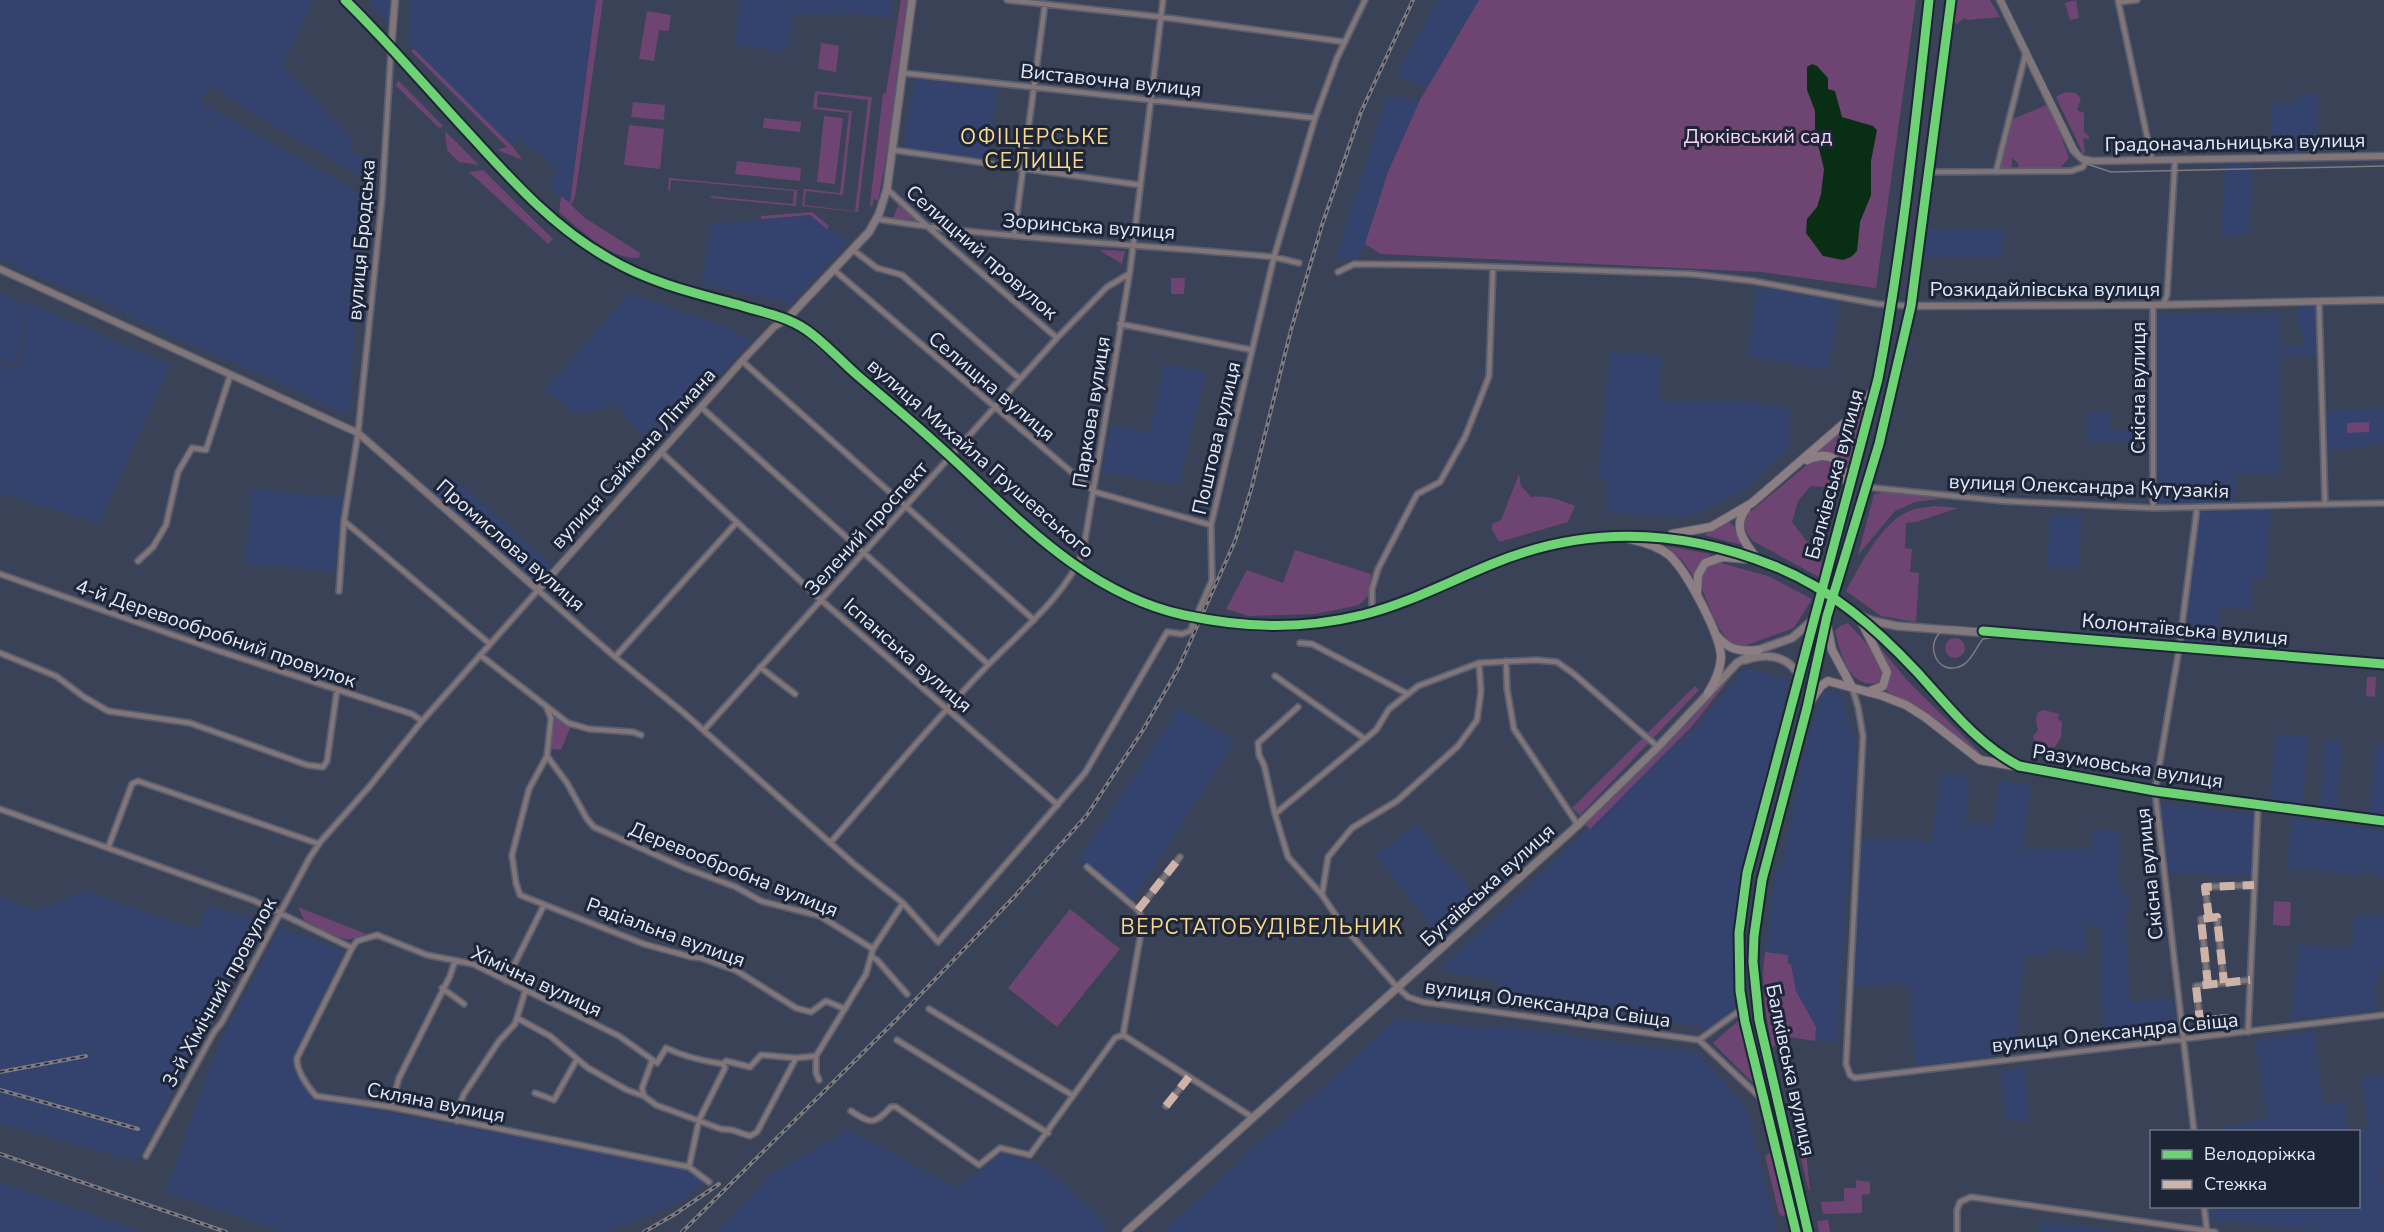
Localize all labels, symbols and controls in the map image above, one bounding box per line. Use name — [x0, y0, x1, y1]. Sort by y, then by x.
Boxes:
street label: Виставочна вулиця — [1019, 58, 1203, 103]
district label: ОФІЦЕРСЬКЕ СЕЛИЩЕ — [960, 123, 1110, 175]
park label: Дюківський сад — [1684, 123, 1832, 150]
street label: Градоначальницька вулиця — [2104, 127, 2366, 158]
street label: вулиця Бродська — [341, 158, 382, 322]
street label: Селищний провулок — [900, 179, 1064, 326]
street label: Зоринська вулиця — [1002, 207, 1176, 246]
street label: Розкидайлівська вулиця — [1930, 276, 2160, 303]
street label: Cкісна вулиця — [2125, 322, 2152, 454]
street label: Селищна вулиця — [922, 325, 1061, 448]
street label: Паркова вулиця — [1066, 334, 1117, 490]
street label: вулиця Михайла Грушевського — [861, 352, 1100, 564]
street label: Поштова вулиця — [1186, 359, 1247, 517]
street label: вулиця Саймона Літмана — [545, 362, 722, 555]
street label: Балківська вулиця — [1799, 386, 1870, 562]
street label: Зелений проспект — [799, 455, 934, 601]
street label: вулиця Олександра Кутузакія — [1948, 468, 2230, 505]
street label: Промислова вулиця — [430, 473, 591, 618]
street label: 4-й Деревообробний провулок — [72, 573, 360, 694]
street label: Іспанська вулиця — [838, 592, 978, 719]
street label: Колонтаївська вулиця — [2081, 607, 2289, 652]
street label: Разумовська вулиця — [2031, 738, 2225, 795]
street label: Cкісна вулиця — [2129, 807, 2170, 941]
street label: Деревообробна вулиця — [625, 815, 842, 924]
street label: Бугаївська вулиця — [1414, 818, 1560, 953]
street label: Радіальна вулиця — [583, 891, 749, 974]
street label: 3-й Хімічний провулок — [156, 892, 283, 1092]
district label: ВЕРСТАТОБУДІВЕЛЬНИК — [1121, 913, 1403, 941]
street label: Хімічна вулиця — [467, 939, 607, 1024]
street label: вулиця Олександра Свіща — [1423, 973, 1673, 1034]
street label: Балківська вулиця — [1759, 982, 1822, 1159]
street label: вулиця Олександра Свіща — [1990, 1006, 2240, 1059]
street label: Скляна вулиця — [364, 1076, 508, 1129]
legend — [2150, 1130, 2360, 1208]
text: Велодоріжка — [2204, 1142, 2316, 1166]
text: Стежка — [2204, 1172, 2267, 1196]

